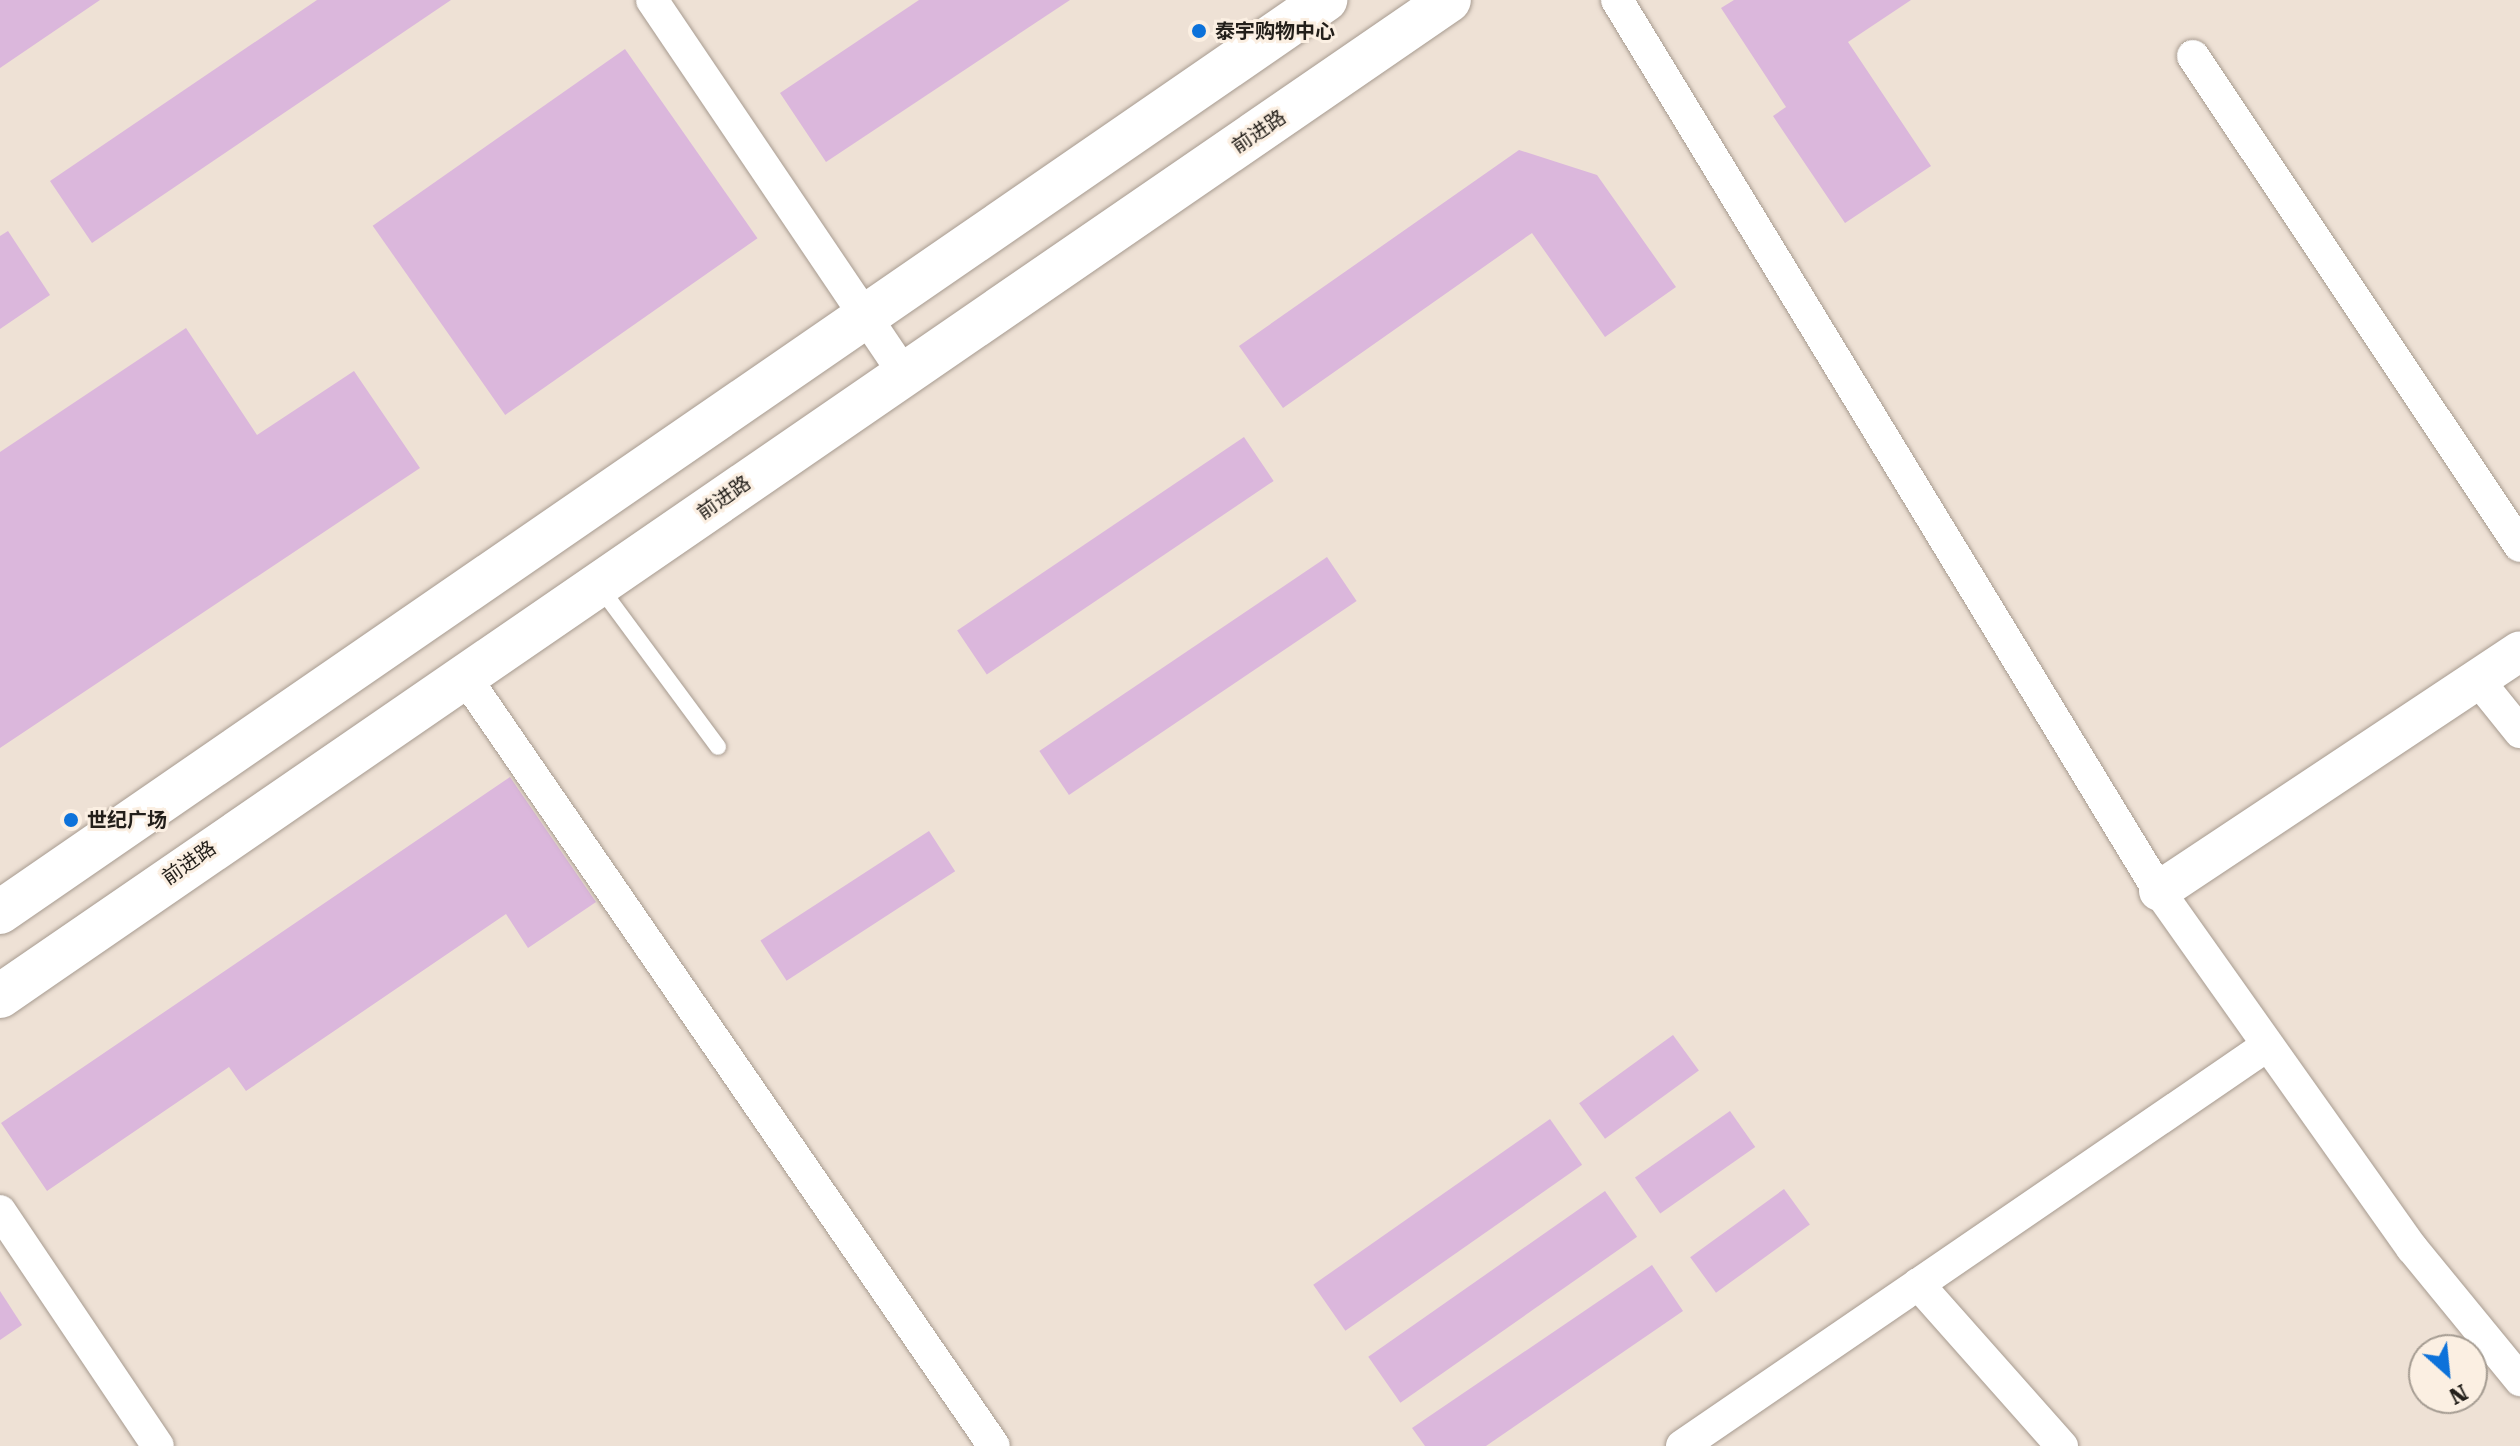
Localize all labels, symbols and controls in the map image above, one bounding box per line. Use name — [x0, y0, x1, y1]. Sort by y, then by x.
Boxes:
place label: 泰宇购物中心 — [1215, 19, 1335, 43]
marker: 泰宇购物中心 — [1190, 22, 1208, 40]
street label: 前进路 — [1227, 105, 1291, 159]
street label: 前进路 — [693, 471, 755, 525]
place label: 世纪广场 — [87, 808, 167, 832]
marker: 世纪广场 — [62, 811, 80, 829]
street label: 前进路 — [158, 836, 220, 890]
north arrow — [2408, 1334, 2488, 1414]
text: N — [2445, 1379, 2471, 1409]

